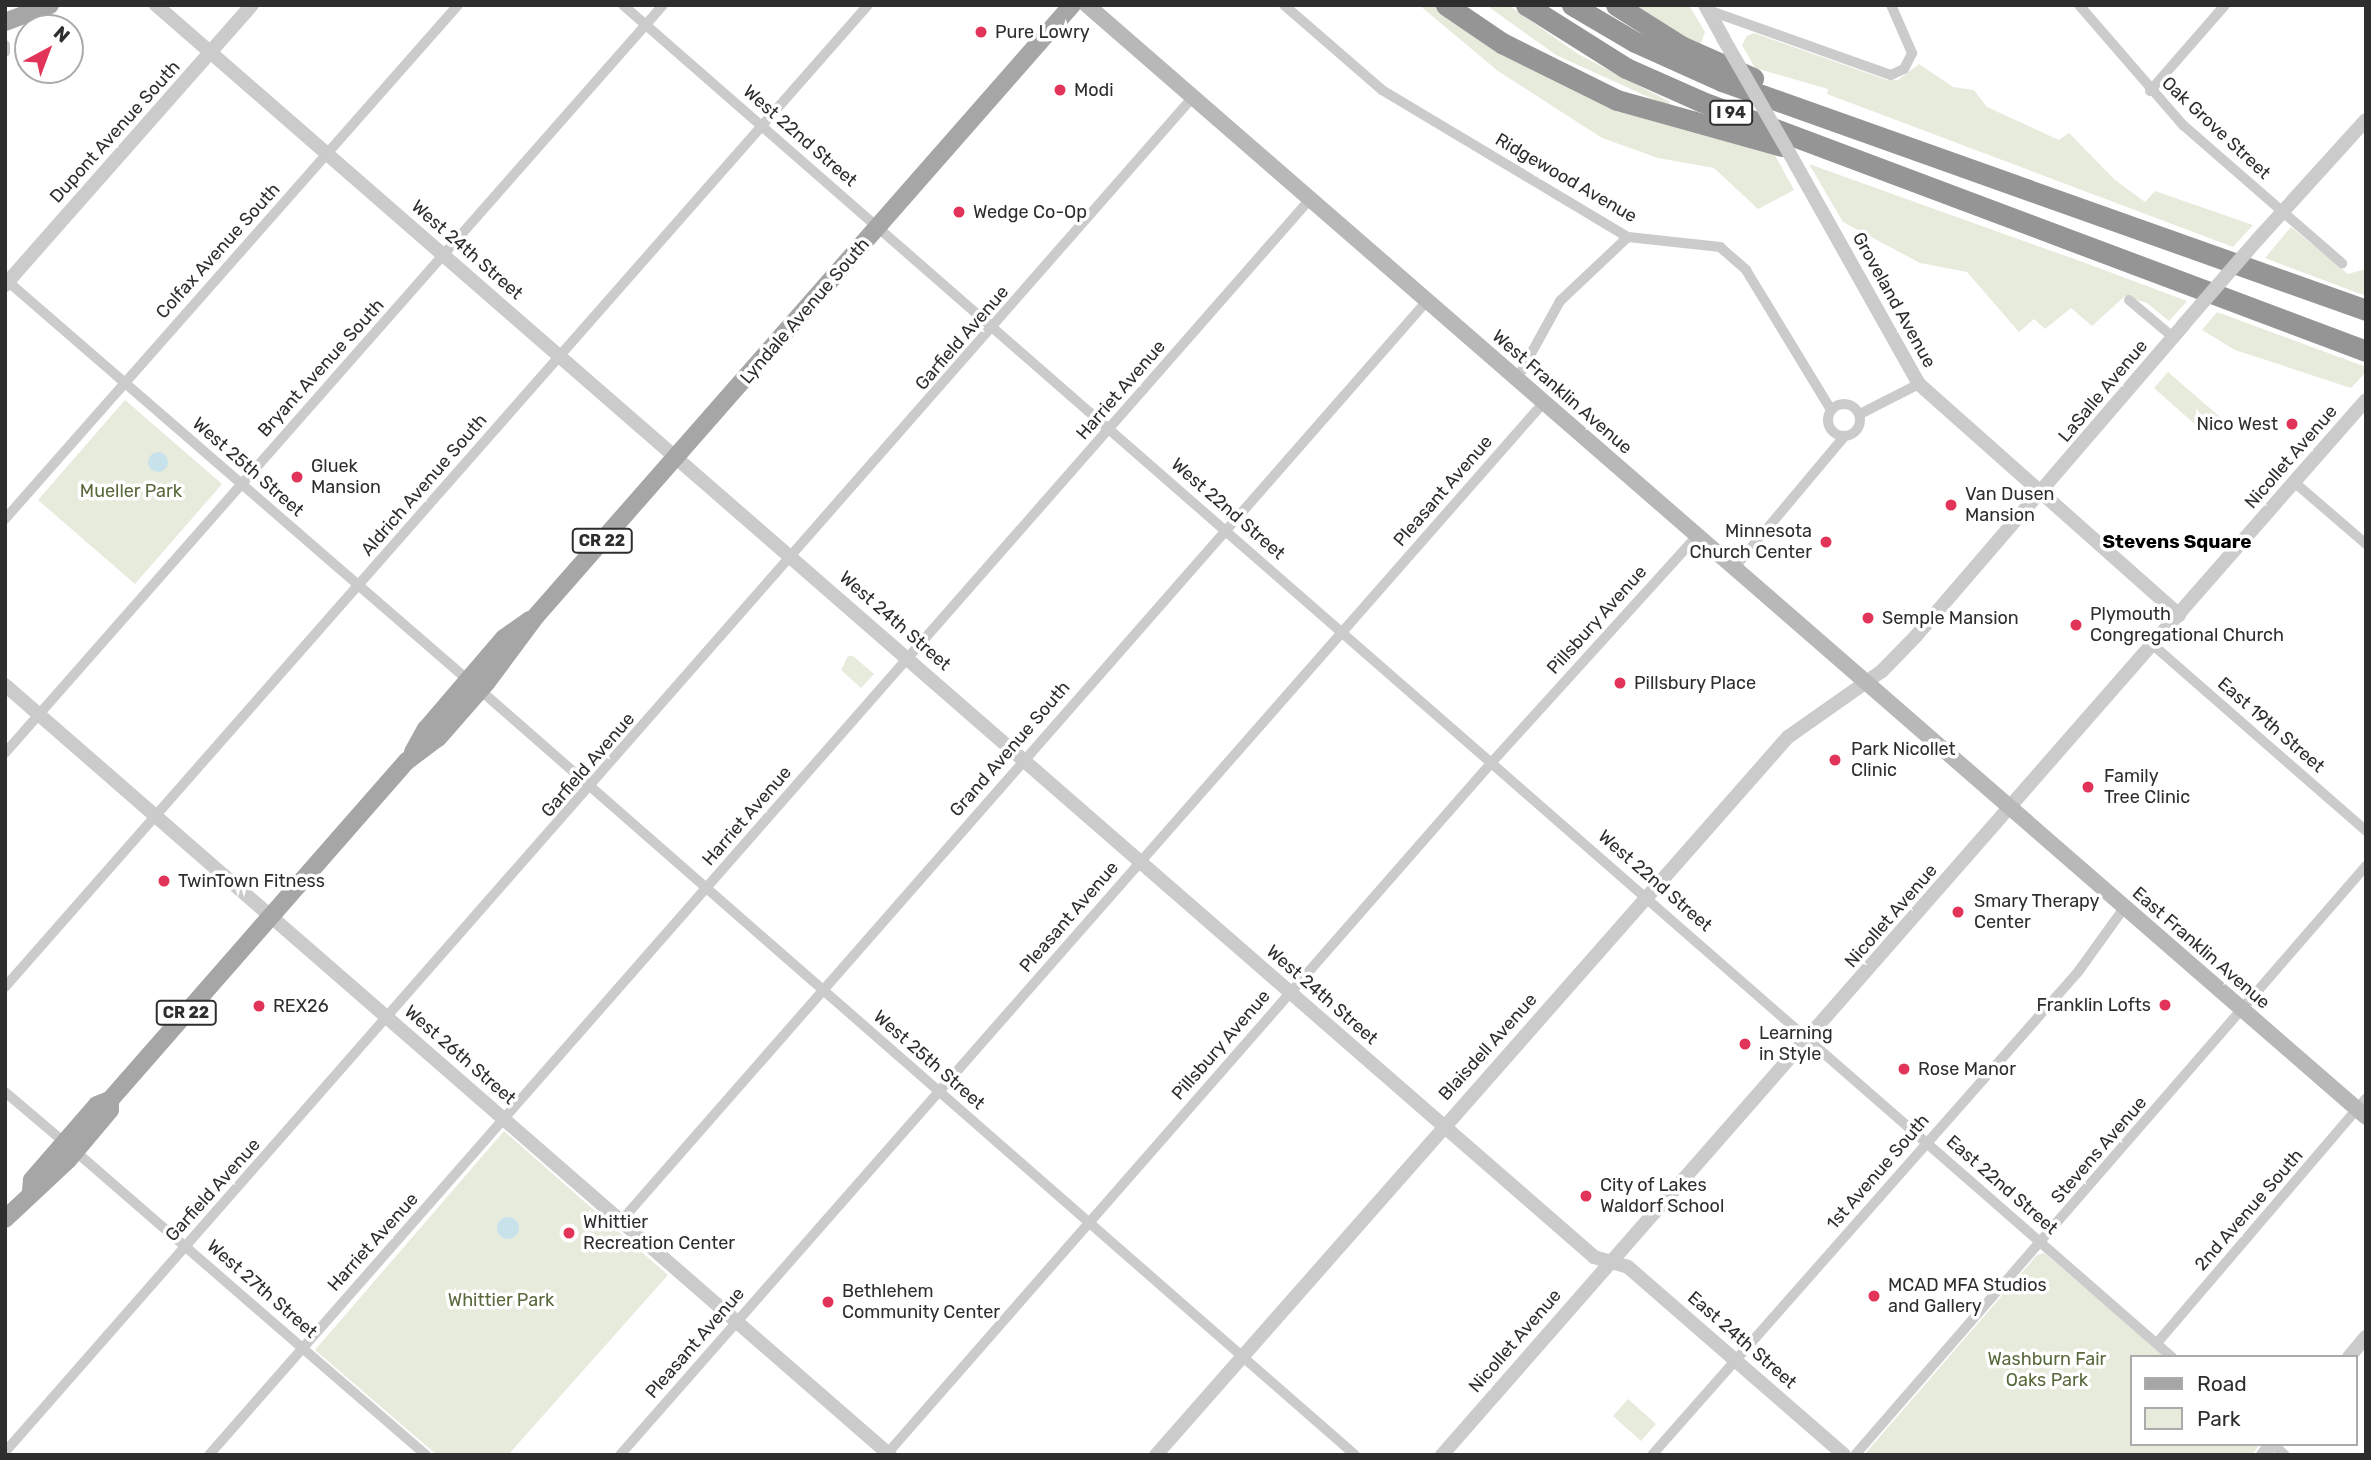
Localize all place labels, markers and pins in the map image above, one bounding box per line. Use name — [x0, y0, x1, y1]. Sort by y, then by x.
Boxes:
place label: Pure Lowry — [995, 21, 1090, 43]
marker: Pure Lowry — [973, 24, 989, 40]
place label: Modi — [1074, 79, 1114, 101]
marker: Modi — [1052, 82, 1068, 98]
place label: Wedge Co-Op — [973, 201, 1087, 223]
marker: Wedge Co-Op — [951, 204, 967, 220]
place label: Nico West — [2196, 413, 2278, 435]
marker: Nico West — [2284, 416, 2300, 432]
place label: Gluek Mansion — [311, 456, 381, 498]
marker: Gluek Mansion — [289, 469, 305, 485]
place label: Van Dusen Mansion — [1965, 484, 2054, 526]
marker: Van Dusen Mansion — [1943, 497, 1959, 513]
place label: Minnesota Church Center — [1689, 521, 1812, 564]
marker: Minnesota Church Center — [1818, 534, 1834, 550]
place label: Plymouth Congregational Church — [2090, 604, 2284, 646]
place label: Semple Mansion — [1882, 607, 2019, 629]
marker: Semple Mansion — [1860, 610, 1876, 626]
marker: Plymouth Congregational Church — [2068, 617, 2084, 633]
place label: Pillsbury Place — [1634, 672, 1756, 694]
marker: Pillsbury Place — [1612, 675, 1628, 691]
place label: Park Nicollet Clinic — [1851, 739, 1956, 782]
marker: Park Nicollet Clinic — [1825, 750, 1845, 770]
place label: Family Tree Clinic — [2104, 766, 2190, 808]
marker: Family Tree Clinic — [2078, 777, 2098, 797]
place label: TwinTown Fitness — [178, 870, 325, 892]
marker: TwinTown Fitness — [156, 873, 172, 889]
place label: Smary Therapy Center — [1974, 891, 2100, 934]
marker: Smary Therapy Center — [1948, 902, 1968, 922]
place label: Franklin Lofts — [2037, 994, 2151, 1016]
place label: REX26 — [273, 995, 329, 1017]
marker: Franklin Lofts — [2157, 997, 2173, 1013]
marker: REX26 — [251, 998, 267, 1014]
place label: Learning in Style — [1759, 1023, 1833, 1066]
marker: Learning in Style — [1737, 1036, 1753, 1052]
place label: Rose Manor — [1918, 1058, 2016, 1080]
marker: Rose Manor — [1896, 1061, 1912, 1077]
place label: City of Lakes Waldorf School — [1600, 1175, 1725, 1218]
marker: City of Lakes Waldorf School — [1578, 1188, 1594, 1204]
place label: Whittier Recreation Center — [583, 1212, 735, 1254]
marker: Whittier Recreation Center — [561, 1225, 577, 1241]
place label: MCAD MFA Studios and Gallery — [1888, 1275, 2047, 1318]
place label: Bethlehem Community Center — [842, 1281, 1001, 1324]
marker: MCAD MFA Studios and Gallery — [1866, 1288, 1882, 1304]
marker: Bethlehem Community Center — [820, 1294, 836, 1310]

